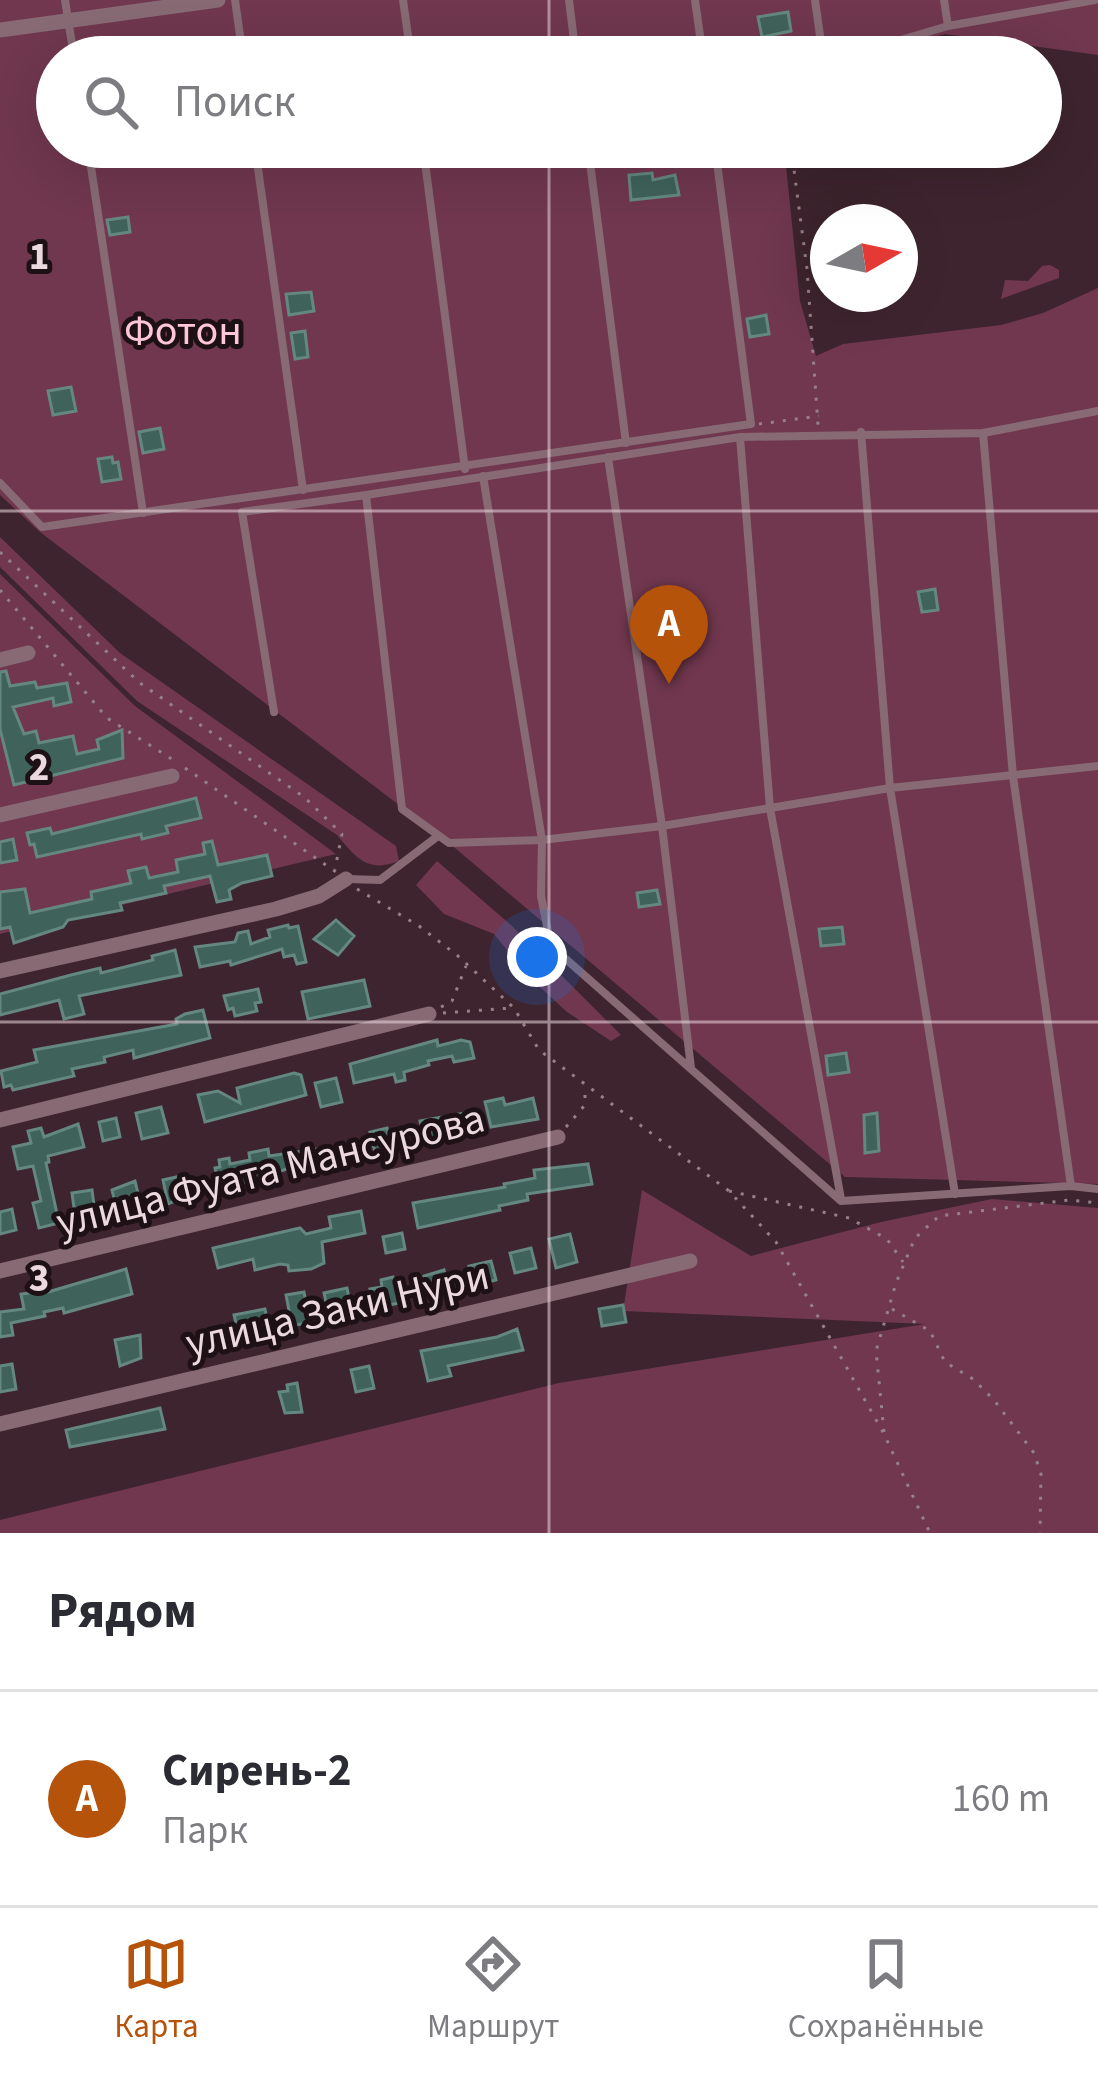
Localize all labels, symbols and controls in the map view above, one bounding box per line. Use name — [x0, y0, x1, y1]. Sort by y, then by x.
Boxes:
search box — [36, 36, 1062, 168]
icon: search — [78, 69, 144, 135]
text: Поиск — [174, 70, 296, 134]
north arrow — [810, 204, 918, 312]
text: 1 — [29, 229, 49, 285]
park label: Фотон — [124, 301, 242, 361]
pin: A — [630, 585, 708, 684]
text: 2 — [29, 740, 49, 796]
your location — [507, 927, 567, 987]
street label: улица Фуата Мансурова — [50, 1089, 491, 1253]
street label: улица Заки Нури — [180, 1246, 495, 1374]
text: 3 — [29, 1251, 49, 1307]
text: Рядом — [48, 1575, 197, 1647]
text: Сирень-2 — [162, 1739, 352, 1803]
text: A — [76, 1771, 98, 1827]
text: 160 m — [952, 1771, 1050, 1827]
text: Парк — [162, 1803, 248, 1859]
tab: Карта — [114, 1931, 199, 2050]
tab: Маршрут — [427, 1931, 560, 2050]
tab: Сохранённые — [788, 1931, 984, 2050]

